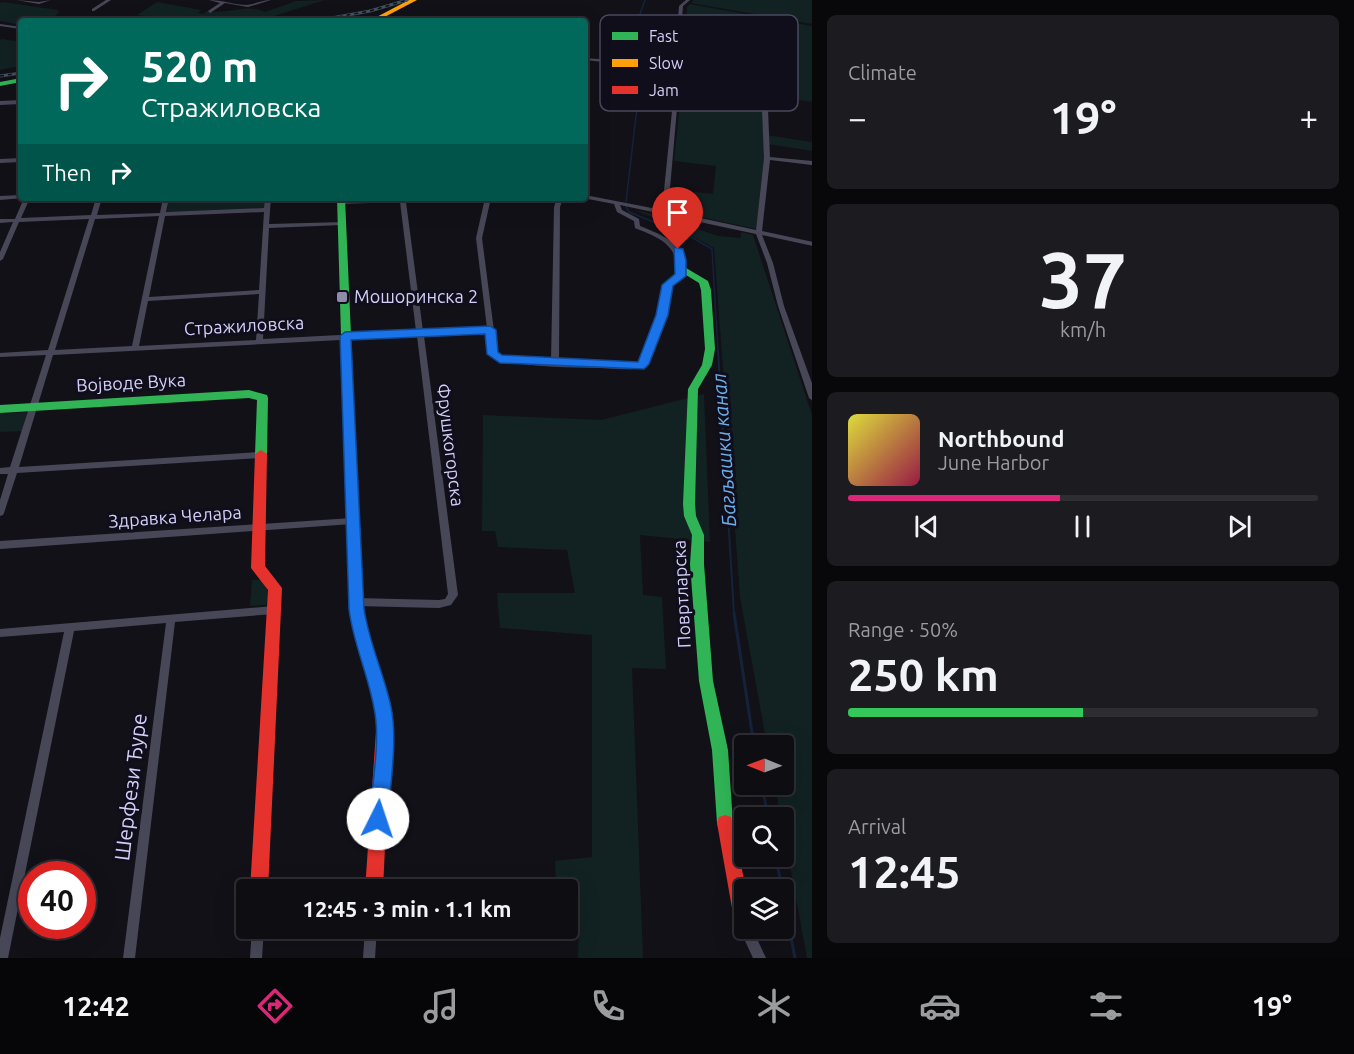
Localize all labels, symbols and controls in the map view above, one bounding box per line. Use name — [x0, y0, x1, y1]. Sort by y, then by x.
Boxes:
legend — [600, 15, 798, 111]
text: Fast — [649, 27, 679, 45]
icon: right — [42, 42, 120, 120]
text: 520 m — [141, 43, 258, 90]
text: Slow — [649, 54, 684, 72]
text: Climate — [848, 61, 917, 84]
text: Jam — [649, 81, 679, 99]
text: Стражиловска — [141, 92, 322, 122]
text: 19° — [1050, 92, 1116, 143]
text: − — [848, 99, 867, 136]
text: + — [1299, 99, 1318, 136]
icon: right — [104, 156, 137, 189]
text: Then — [42, 160, 92, 185]
pin — [652, 187, 703, 249]
icon: arrive — [661, 196, 694, 229]
text: 37 — [1039, 235, 1127, 323]
place label: Мошоринска 2 — [354, 286, 478, 306]
marker: Мошоринска 2 — [335, 290, 349, 304]
street label: Стражиловска — [183, 312, 305, 338]
text: km/h — [1060, 318, 1106, 341]
street label: Војводе Вука — [75, 369, 186, 395]
water label: Багљашки канал — [707, 372, 740, 527]
street label: Фрушкогорска — [434, 382, 468, 508]
text: Northbound — [938, 426, 1064, 451]
text: June Harbor — [938, 451, 1049, 474]
street label: Здравка Челара — [108, 501, 242, 531]
icon: previous — [910, 510, 943, 543]
icon: pause — [1066, 510, 1099, 543]
icon: next — [1223, 510, 1256, 543]
street label: Повртларска — [668, 540, 694, 649]
text: Range · 50% — [848, 618, 958, 641]
text: 250 km — [848, 649, 999, 700]
street label: Шерфези Ђуре — [109, 712, 151, 862]
north arrow — [734, 735, 794, 795]
map controls — [734, 735, 794, 939]
position arrow — [346, 787, 410, 851]
button: search — [734, 807, 794, 867]
text: Arrival — [848, 815, 906, 838]
text: 12:45 — [848, 846, 961, 897]
speed limit sign: 40 — [18, 861, 96, 939]
button: layers — [734, 879, 794, 939]
text: 12:45 · 3 min · 1.1 km — [302, 896, 512, 921]
icon: directions — [254, 985, 296, 1027]
icon: music — [420, 985, 462, 1027]
icon: phone — [587, 985, 629, 1027]
icon: climate — [753, 985, 795, 1027]
icon: car — [919, 985, 961, 1027]
icon: filters — [1085, 985, 1127, 1027]
text: 12:42 — [62, 991, 130, 1021]
text: 19° — [1252, 991, 1292, 1021]

